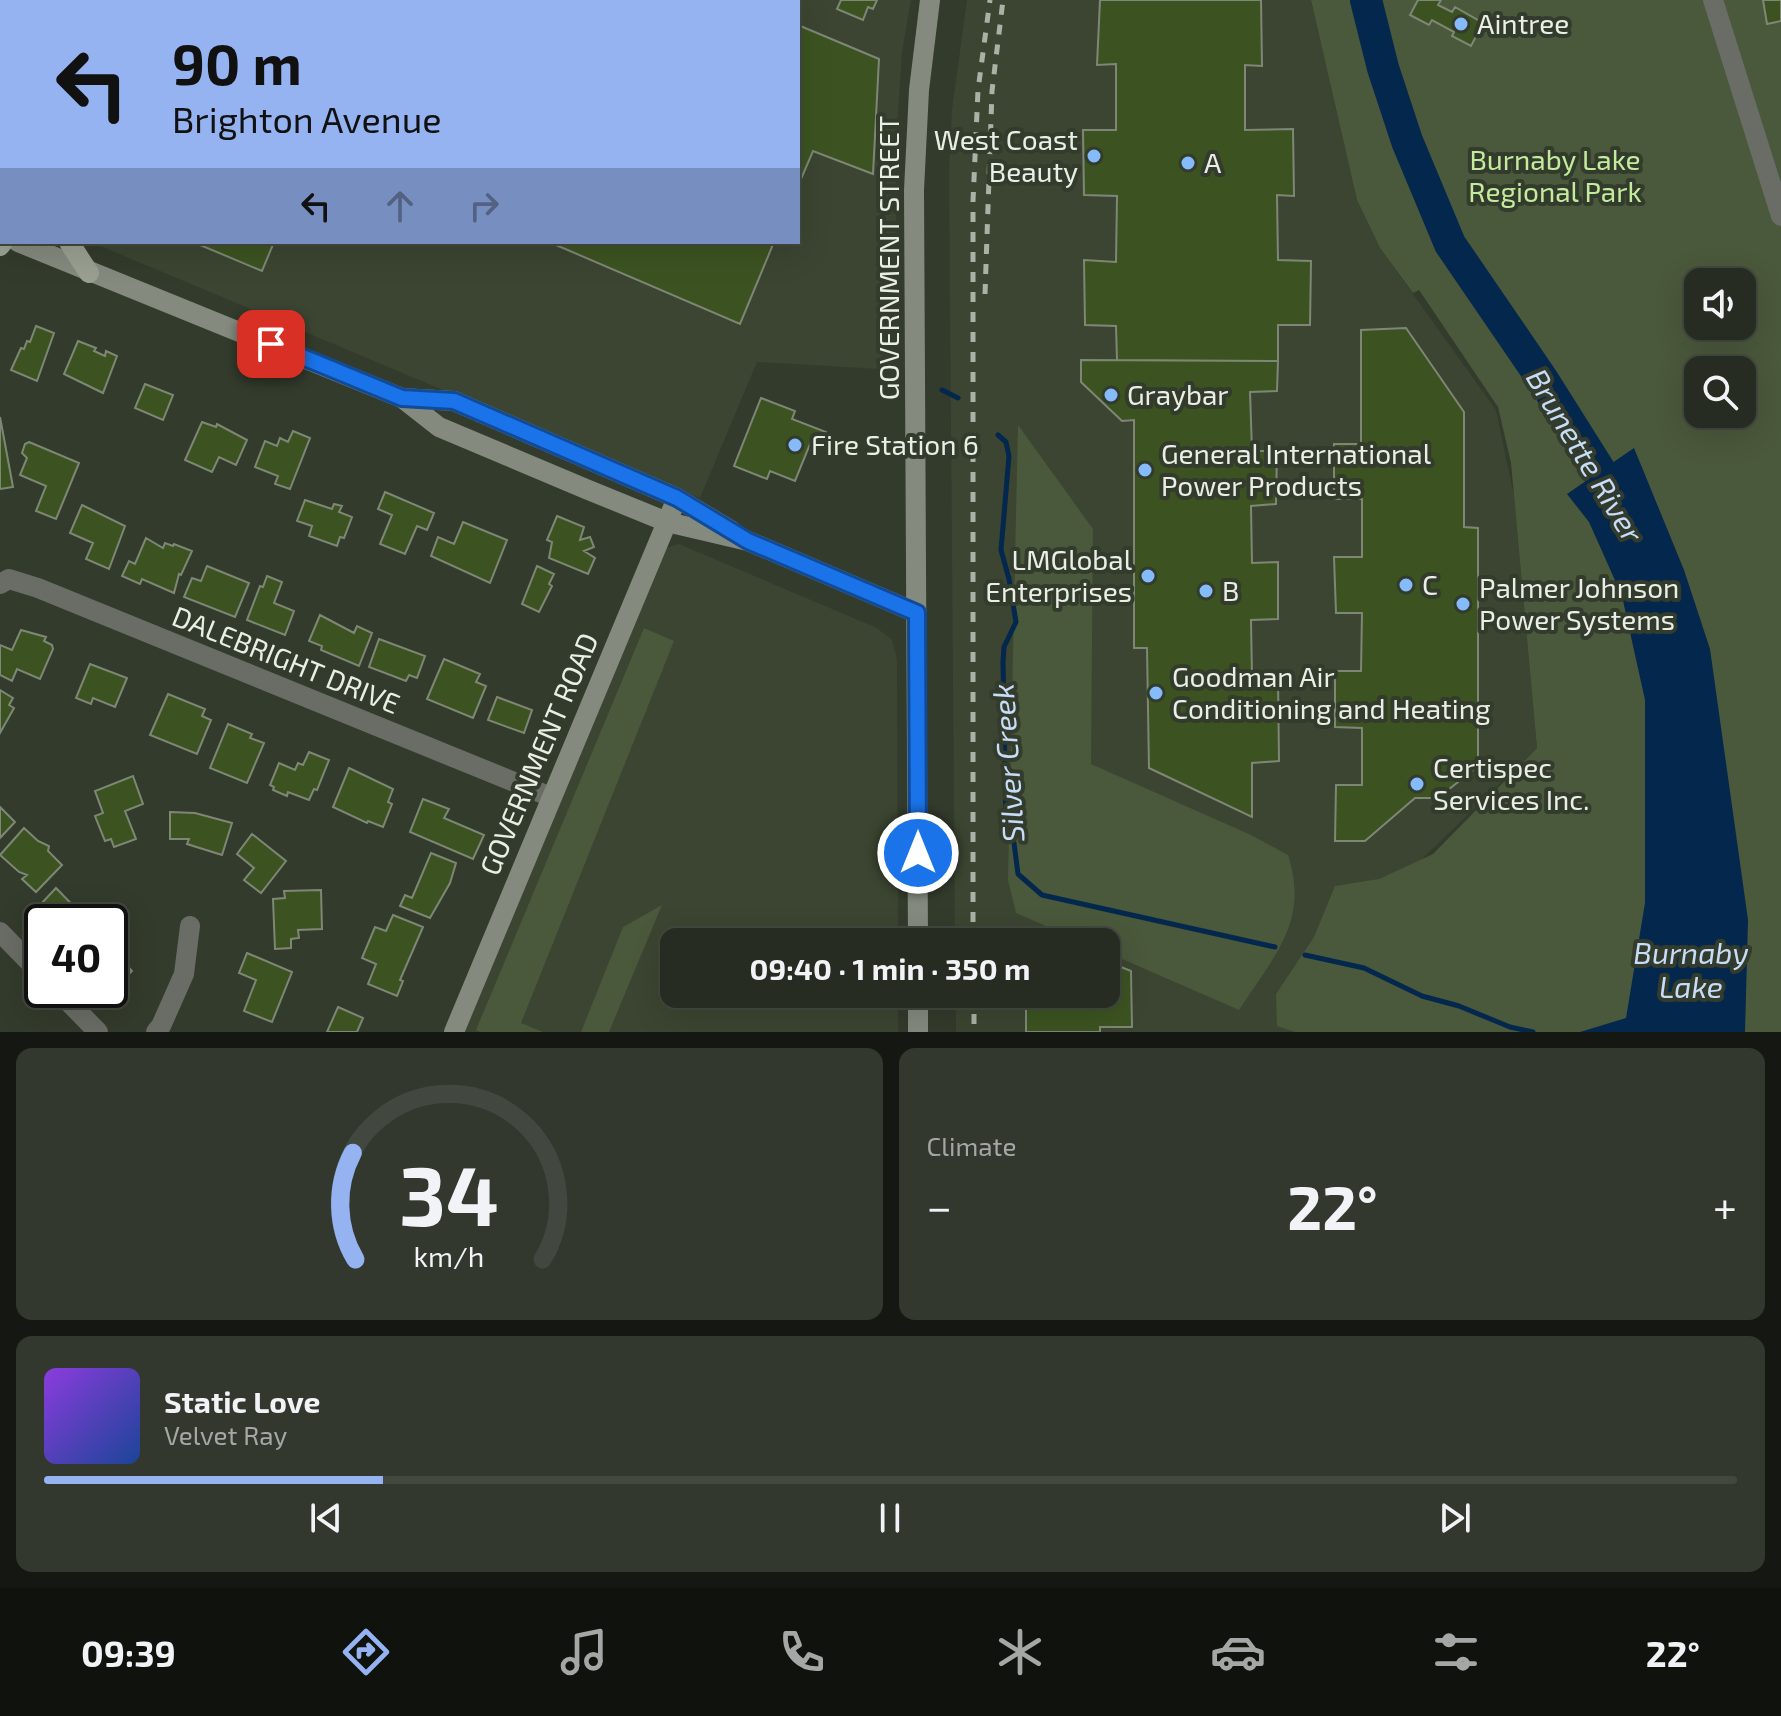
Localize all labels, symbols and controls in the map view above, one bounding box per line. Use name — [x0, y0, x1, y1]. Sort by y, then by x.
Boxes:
place label: Aintree — [1477, 6, 1569, 40]
marker: Aintree — [1452, 15, 1470, 33]
text: 90 m — [172, 29, 302, 96]
icon: left — [40, 32, 144, 136]
text: Brighton Avenue — [172, 97, 442, 140]
street label: GOVERNMENT STREET — [871, 116, 905, 400]
place label: West Coast Beauty — [934, 122, 1078, 188]
park label: Burnaby Lake Regional Park — [1468, 142, 1642, 208]
place label: A — [1204, 145, 1222, 179]
marker: West Coast Beauty — [1085, 147, 1103, 165]
marker: A — [1179, 154, 1197, 172]
icon: left — [294, 184, 338, 228]
icon: ahead — [378, 184, 422, 228]
icon: right — [462, 184, 506, 228]
map controls — [1684, 268, 1756, 428]
button: sound — [1684, 268, 1756, 340]
pin — [237, 310, 305, 378]
icon: arrive — [249, 322, 293, 366]
button: search — [1684, 356, 1756, 428]
water label: Brunette River — [1520, 362, 1652, 549]
place label: Graybar — [1127, 377, 1229, 411]
marker: Graybar — [1102, 386, 1120, 404]
place label: Fire Station 6 — [811, 427, 979, 461]
marker: Fire Station 6 — [786, 436, 804, 454]
place label: General International Power Products — [1161, 436, 1432, 502]
marker: General International Power Products — [1136, 461, 1154, 479]
place label: LMGlobal Enterprises — [985, 542, 1133, 608]
marker: LMGlobal Enterprises — [1139, 567, 1157, 585]
place label: C — [1422, 567, 1438, 601]
place label: Palmer Johnson Power Systems — [1479, 570, 1679, 636]
place label: B — [1222, 573, 1239, 607]
marker: C — [1397, 576, 1415, 594]
marker: B — [1197, 582, 1215, 600]
marker: Palmer Johnson Power Systems — [1454, 595, 1472, 613]
street label: DALEBRIGHT DRIVE — [168, 598, 405, 720]
street label: GOVERNMENT ROAD — [472, 627, 604, 880]
place label: Goodman Air Conditioning and Heating — [1172, 659, 1491, 725]
water label: Silver Creek — [984, 683, 1031, 844]
marker: Goodman Air Conditioning and Heating — [1147, 684, 1165, 702]
place label: Certispec Services Inc. — [1433, 750, 1589, 816]
marker: Certispec Services Inc. — [1408, 775, 1426, 793]
position arrow — [876, 811, 960, 895]
speed limit sign: 40 — [24, 904, 128, 1008]
water label: Burnaby Lake — [1633, 934, 1749, 1004]
text: 09:40 · 1 min · 350 m — [750, 950, 1030, 986]
text: Climate — [927, 1130, 1016, 1161]
text: 34 — [399, 1143, 499, 1243]
text: 22° — [1287, 1170, 1378, 1242]
text: − — [927, 1179, 952, 1232]
text: + — [1713, 1179, 1737, 1232]
text: km/h — [414, 1238, 485, 1273]
text: Static Love — [164, 1383, 320, 1419]
text: Velvet Ray — [164, 1419, 287, 1450]
icon: previous — [304, 1496, 348, 1540]
icon: pause — [868, 1496, 912, 1540]
icon: next — [1433, 1496, 1477, 1540]
icon: directions — [338, 1624, 394, 1680]
icon: music — [556, 1624, 612, 1680]
icon: phone — [774, 1624, 830, 1680]
icon: climate — [992, 1624, 1048, 1680]
icon: car — [1210, 1624, 1266, 1680]
icon: filters — [1428, 1624, 1484, 1680]
text: 09:39 — [81, 1631, 176, 1674]
text: 22° — [1646, 1631, 1700, 1674]

